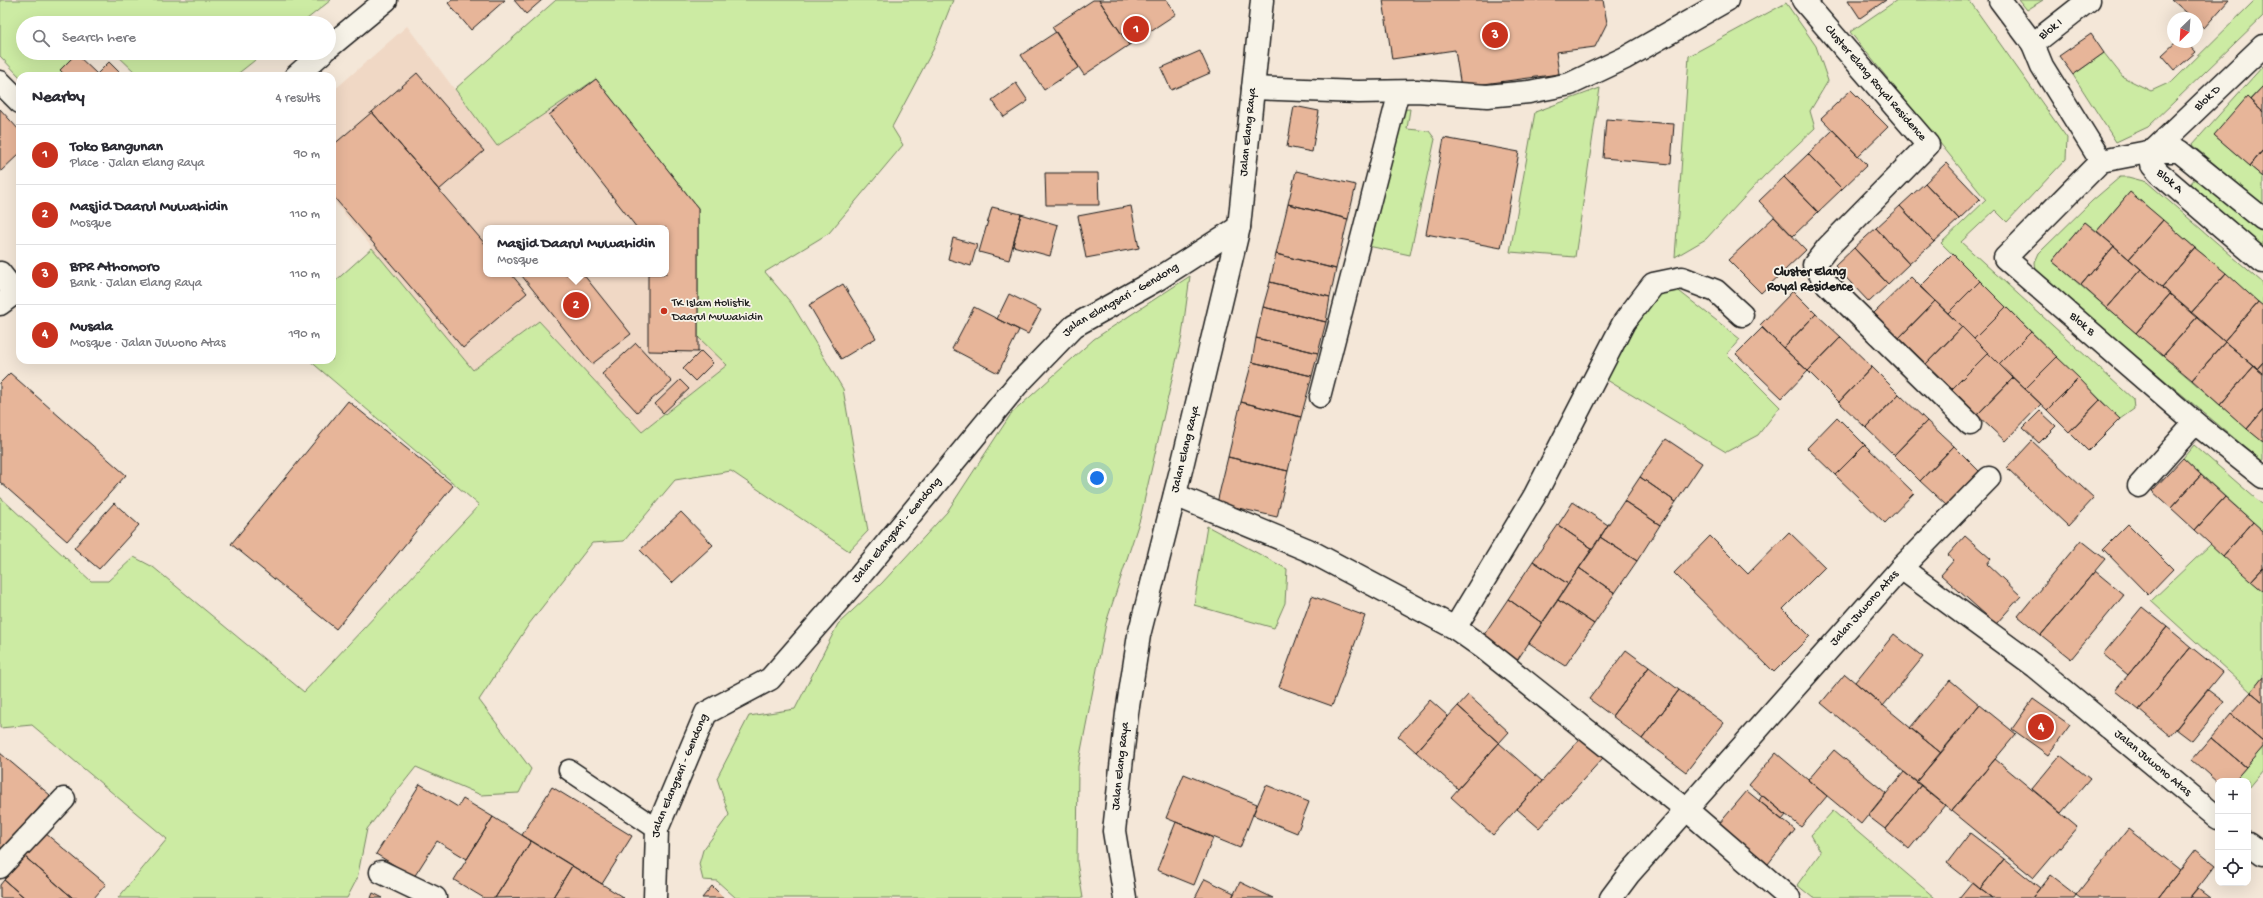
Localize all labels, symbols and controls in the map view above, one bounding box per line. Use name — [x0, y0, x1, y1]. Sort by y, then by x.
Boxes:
north arrow — [2167, 12, 2203, 48]
pin: 1 — [1123, 14, 1149, 44]
search box — [16, 16, 336, 60]
street label: Blok I — [2036, 16, 2066, 44]
pin: 3 — [1482, 20, 1508, 50]
street label: Cluster Elang Royal Residence — [1821, 22, 1929, 145]
icon: search — [30, 27, 52, 49]
text: Search here — [62, 29, 136, 47]
street label: Blok D — [2191, 83, 2224, 115]
street label: Jalan Elang Raya — [1237, 87, 1260, 177]
text: Nearby — [32, 88, 85, 108]
text: 4 results — [276, 91, 320, 106]
text: Toko Bangunan — [70, 138, 163, 156]
text: 1 — [42, 147, 48, 162]
text: 90 m — [294, 147, 320, 162]
text: Place · Jalan Elang Raya — [70, 156, 205, 171]
street label: Blok A — [2152, 166, 2186, 197]
text: Masjid Daarul Muwahidin — [70, 198, 228, 216]
text: 2 — [42, 207, 48, 222]
text: 110 m — [290, 207, 320, 222]
text: Mosque — [70, 216, 111, 231]
popup — [483, 225, 669, 277]
text: Masjid Daarul Muwahidin — [497, 235, 655, 253]
text: Mosque — [497, 253, 538, 268]
text: BPR Athomoro — [70, 258, 160, 276]
street label: Jalan Elangsari - Gendong — [1060, 260, 1182, 340]
district label: Cluster Elang Royal Residence — [1766, 265, 1854, 295]
text: 3 — [42, 267, 48, 282]
text: 110 m — [290, 267, 320, 282]
text: Bank · Jalan Elang Raya — [70, 276, 202, 291]
pin: 2 — [563, 290, 589, 320]
place label: TK Islam Holistik Daarul Muwahidin — [671, 297, 763, 325]
marker: TK Islam Holistik Daarul Muwahidin — [659, 306, 669, 316]
street label: Blok B — [2065, 309, 2098, 340]
text: Musala — [70, 318, 113, 336]
text: 4 — [42, 327, 48, 342]
text: 190 m — [289, 327, 320, 342]
text: Mosque · Jalan Juwono Atas — [70, 336, 226, 351]
street label: Jalan Elang Raya — [1169, 404, 1203, 494]
your location — [1087, 468, 1107, 488]
street label: Jalan Elangsari - Gendong — [850, 475, 945, 586]
street label: Jalan Juwono Atas — [1828, 568, 1902, 649]
street label: Jalan Elangsari - Gendong — [650, 711, 712, 838]
pin: 4 — [2028, 712, 2054, 742]
street label: Jalan Elang Raya — [1109, 721, 1133, 811]
street label: Jalan Juwono Atas — [2111, 727, 2194, 800]
map controls — [2215, 778, 2251, 886]
button: + — [2215, 778, 2251, 814]
button: − — [2215, 814, 2251, 850]
button: locate — [2215, 850, 2251, 886]

